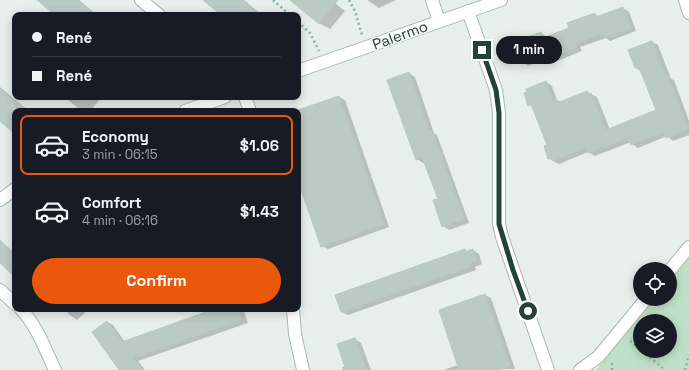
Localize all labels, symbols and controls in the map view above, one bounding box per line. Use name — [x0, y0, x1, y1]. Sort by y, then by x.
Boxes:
street label: Palermo — [370, 16, 430, 54]
text: René — [56, 28, 92, 47]
callout: 1 min — [496, 36, 562, 64]
route end — [473, 41, 491, 59]
text: 1 min — [513, 41, 545, 58]
text: René — [56, 66, 92, 85]
icon: car — [34, 127, 70, 163]
text: Economy — [82, 127, 149, 146]
text: $1.06 — [240, 136, 279, 155]
text: 3 min · 06:15 — [82, 146, 157, 163]
icon: car — [34, 193, 70, 229]
text: Comfort — [82, 193, 142, 212]
text: $1.43 — [240, 202, 279, 221]
text: 4 min · 06:16 — [82, 212, 158, 229]
button: Confirm — [32, 258, 281, 304]
map controls — [633, 262, 677, 358]
button: locate — [633, 262, 677, 306]
route start — [519, 302, 537, 320]
button: layers — [633, 314, 677, 358]

